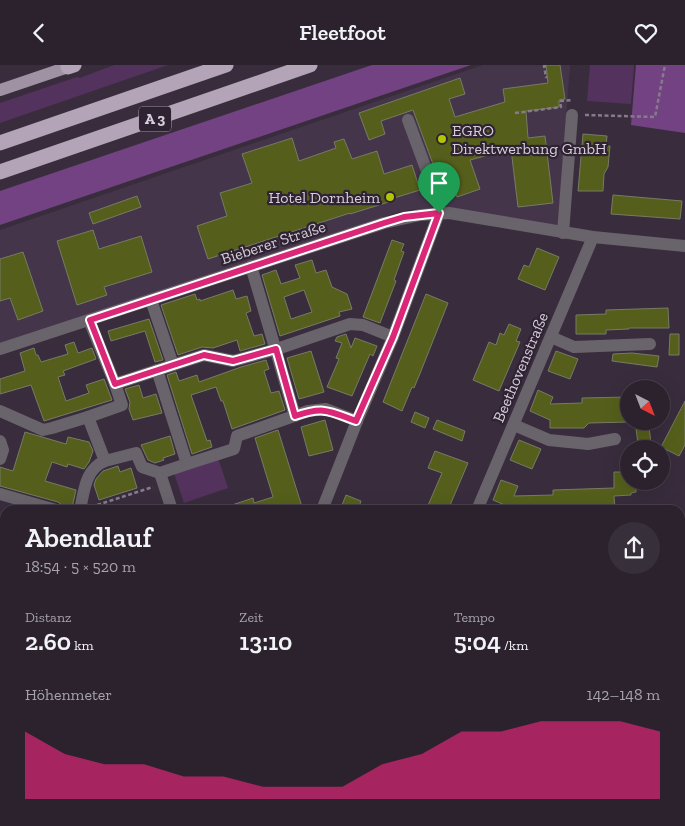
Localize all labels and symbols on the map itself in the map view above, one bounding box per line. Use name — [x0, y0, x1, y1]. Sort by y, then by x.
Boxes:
road number: A 3 — [139, 107, 171, 131]
place label: EGRO Direktwerbung GmbH — [452, 121, 607, 158]
marker: EGRO Direktwerbung GmbH — [436, 133, 448, 145]
pin — [418, 162, 460, 213]
place label: Hotel Dornheim — [269, 188, 380, 207]
marker: Hotel Dornheim — [384, 191, 396, 203]
street label: Bieberer Straße — [218, 217, 328, 268]
street label: Beethovenstraße — [489, 309, 552, 425]
north arrow — [620, 380, 670, 430]

